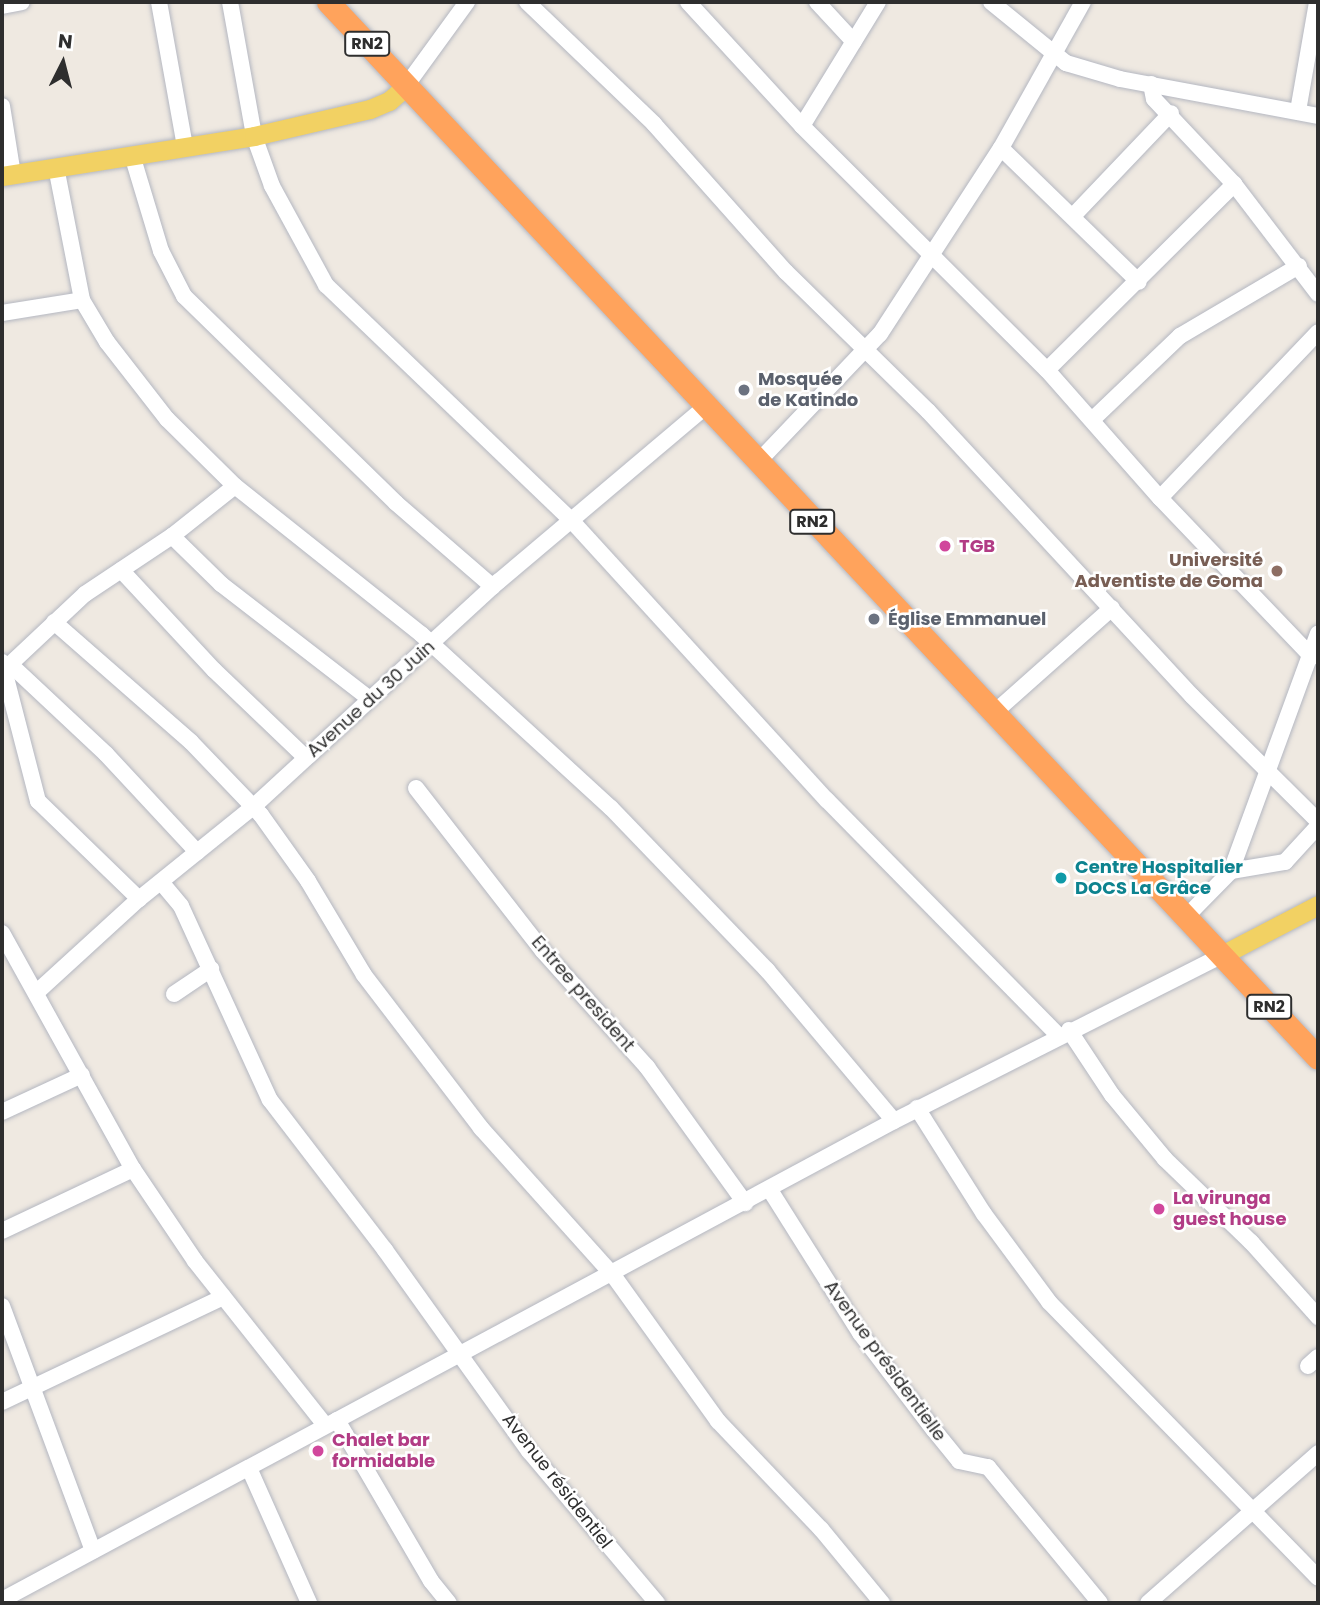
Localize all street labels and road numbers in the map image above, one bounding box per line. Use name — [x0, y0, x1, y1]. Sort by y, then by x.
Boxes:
road number: RN2 — [342, 32, 392, 56]
road number: RN2 — [788, 509, 836, 534]
street label: Avenue du 30 Juin — [303, 636, 439, 762]
street label: Entree president — [527, 932, 639, 1056]
road number: RN2 — [1244, 995, 1294, 1020]
street label: Avenue présidentielle — [819, 1276, 951, 1446]
street label: Avenue résidentiel — [498, 1409, 616, 1553]

